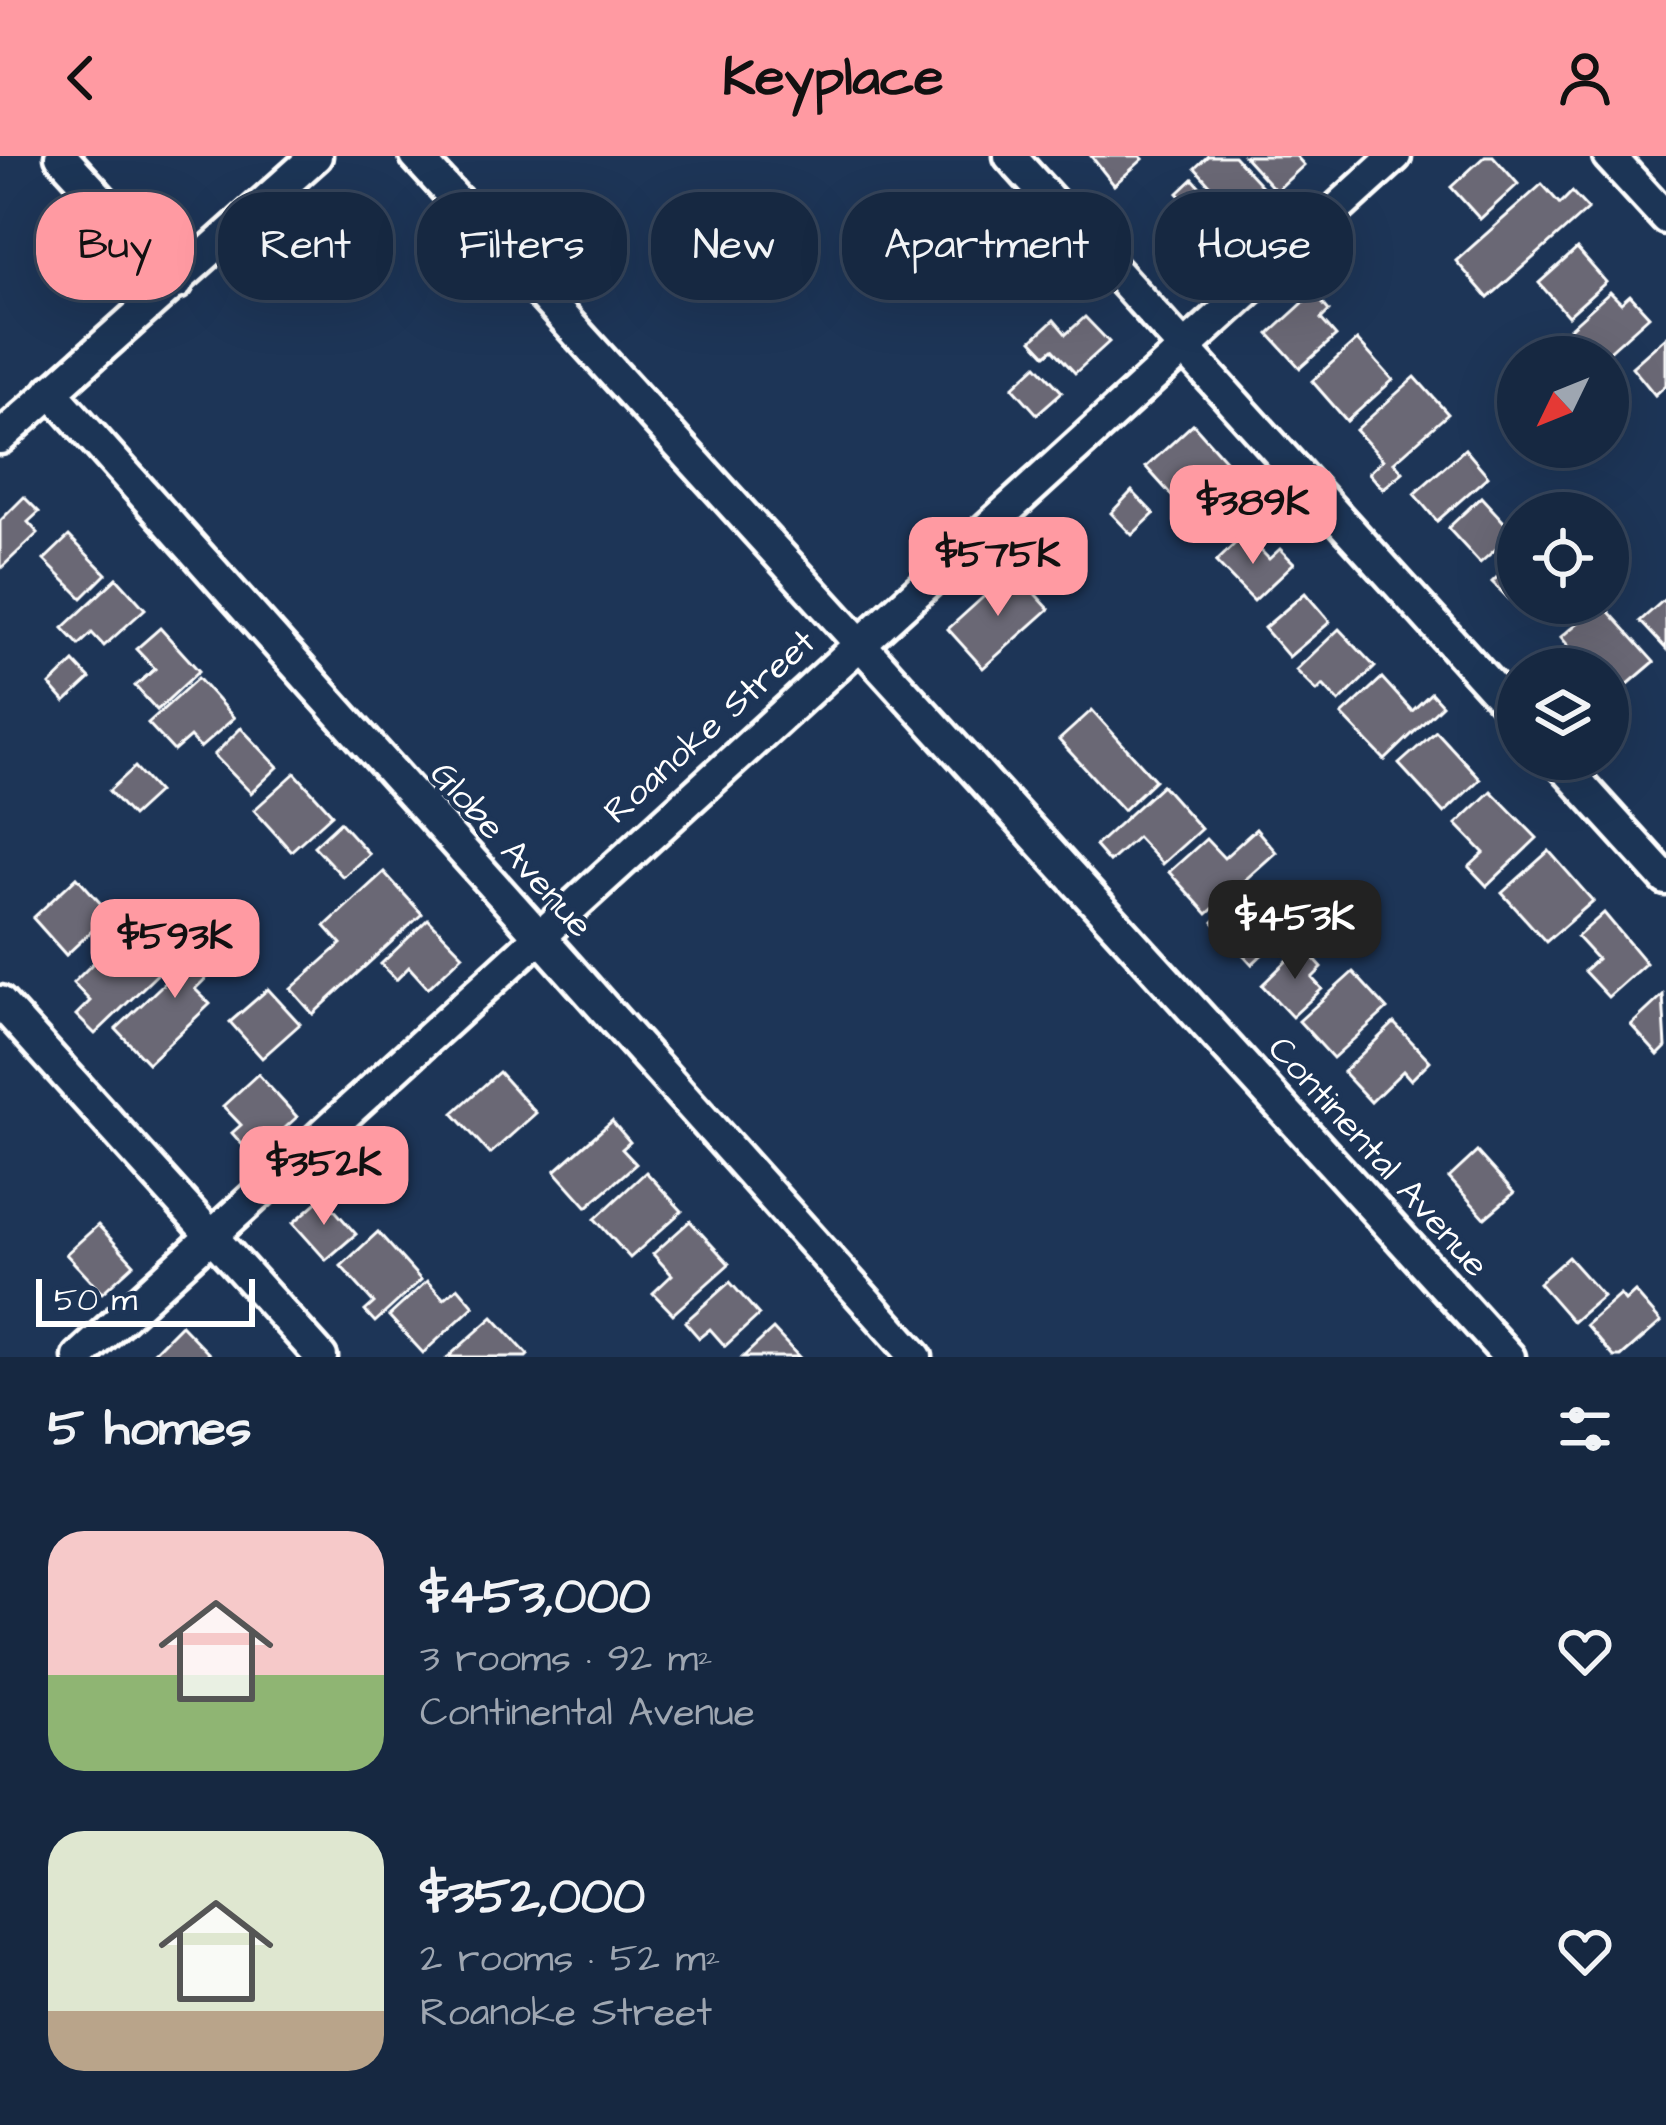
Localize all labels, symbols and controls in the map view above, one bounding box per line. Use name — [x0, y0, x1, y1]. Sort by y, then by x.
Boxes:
text: Keyplace — [723, 41, 943, 116]
icon: back — [48, 45, 114, 111]
icon: person — [1552, 45, 1618, 111]
chip: Buy — [36, 192, 194, 300]
chip: Rent — [218, 192, 393, 300]
chip: Filters — [417, 192, 627, 300]
chip: New — [651, 192, 818, 300]
chip: Apartment — [842, 192, 1131, 300]
chip: House — [1155, 192, 1353, 300]
north arrow — [1497, 336, 1629, 468]
map controls — [1497, 336, 1629, 780]
pin: $389K — [1169, 465, 1337, 567]
text: $389K — [1197, 477, 1309, 531]
button: locate — [1497, 492, 1629, 624]
pin: $575K — [914, 517, 1082, 619]
text: $575K — [936, 529, 1060, 583]
street label: Roanoke Street — [593, 618, 828, 836]
button: layers — [1497, 648, 1629, 780]
street label: Globe Avenue — [418, 750, 604, 950]
pin: $453K — [1211, 880, 1379, 982]
text: $453K — [1235, 892, 1355, 946]
pin: $593K — [91, 899, 259, 1001]
text: $593K — [118, 911, 232, 965]
street label: Continental Avenue — [1256, 1025, 1500, 1289]
pin: $352K — [240, 1126, 408, 1228]
text: $352K — [266, 1138, 382, 1192]
scale bar — [36, 1273, 255, 1326]
text: 50 m — [54, 1277, 137, 1323]
text: 5 homes — [48, 1394, 251, 1465]
icon: filters — [1552, 1396, 1618, 1462]
text: $453,000 — [420, 1562, 651, 1633]
icon: home — [144, 1579, 288, 1723]
icon: heart — [1552, 1618, 1618, 1684]
text: 3 rooms · 92 m² — [420, 1633, 713, 1687]
text: Continental Avenue — [420, 1687, 755, 1741]
text: $352,000 — [420, 1862, 645, 1933]
icon: home — [144, 1879, 288, 2023]
icon: heart — [1552, 1918, 1618, 1984]
text: 2 rooms · 52 m² — [420, 1933, 721, 1987]
text: Roanoke Street — [420, 1987, 712, 2041]

